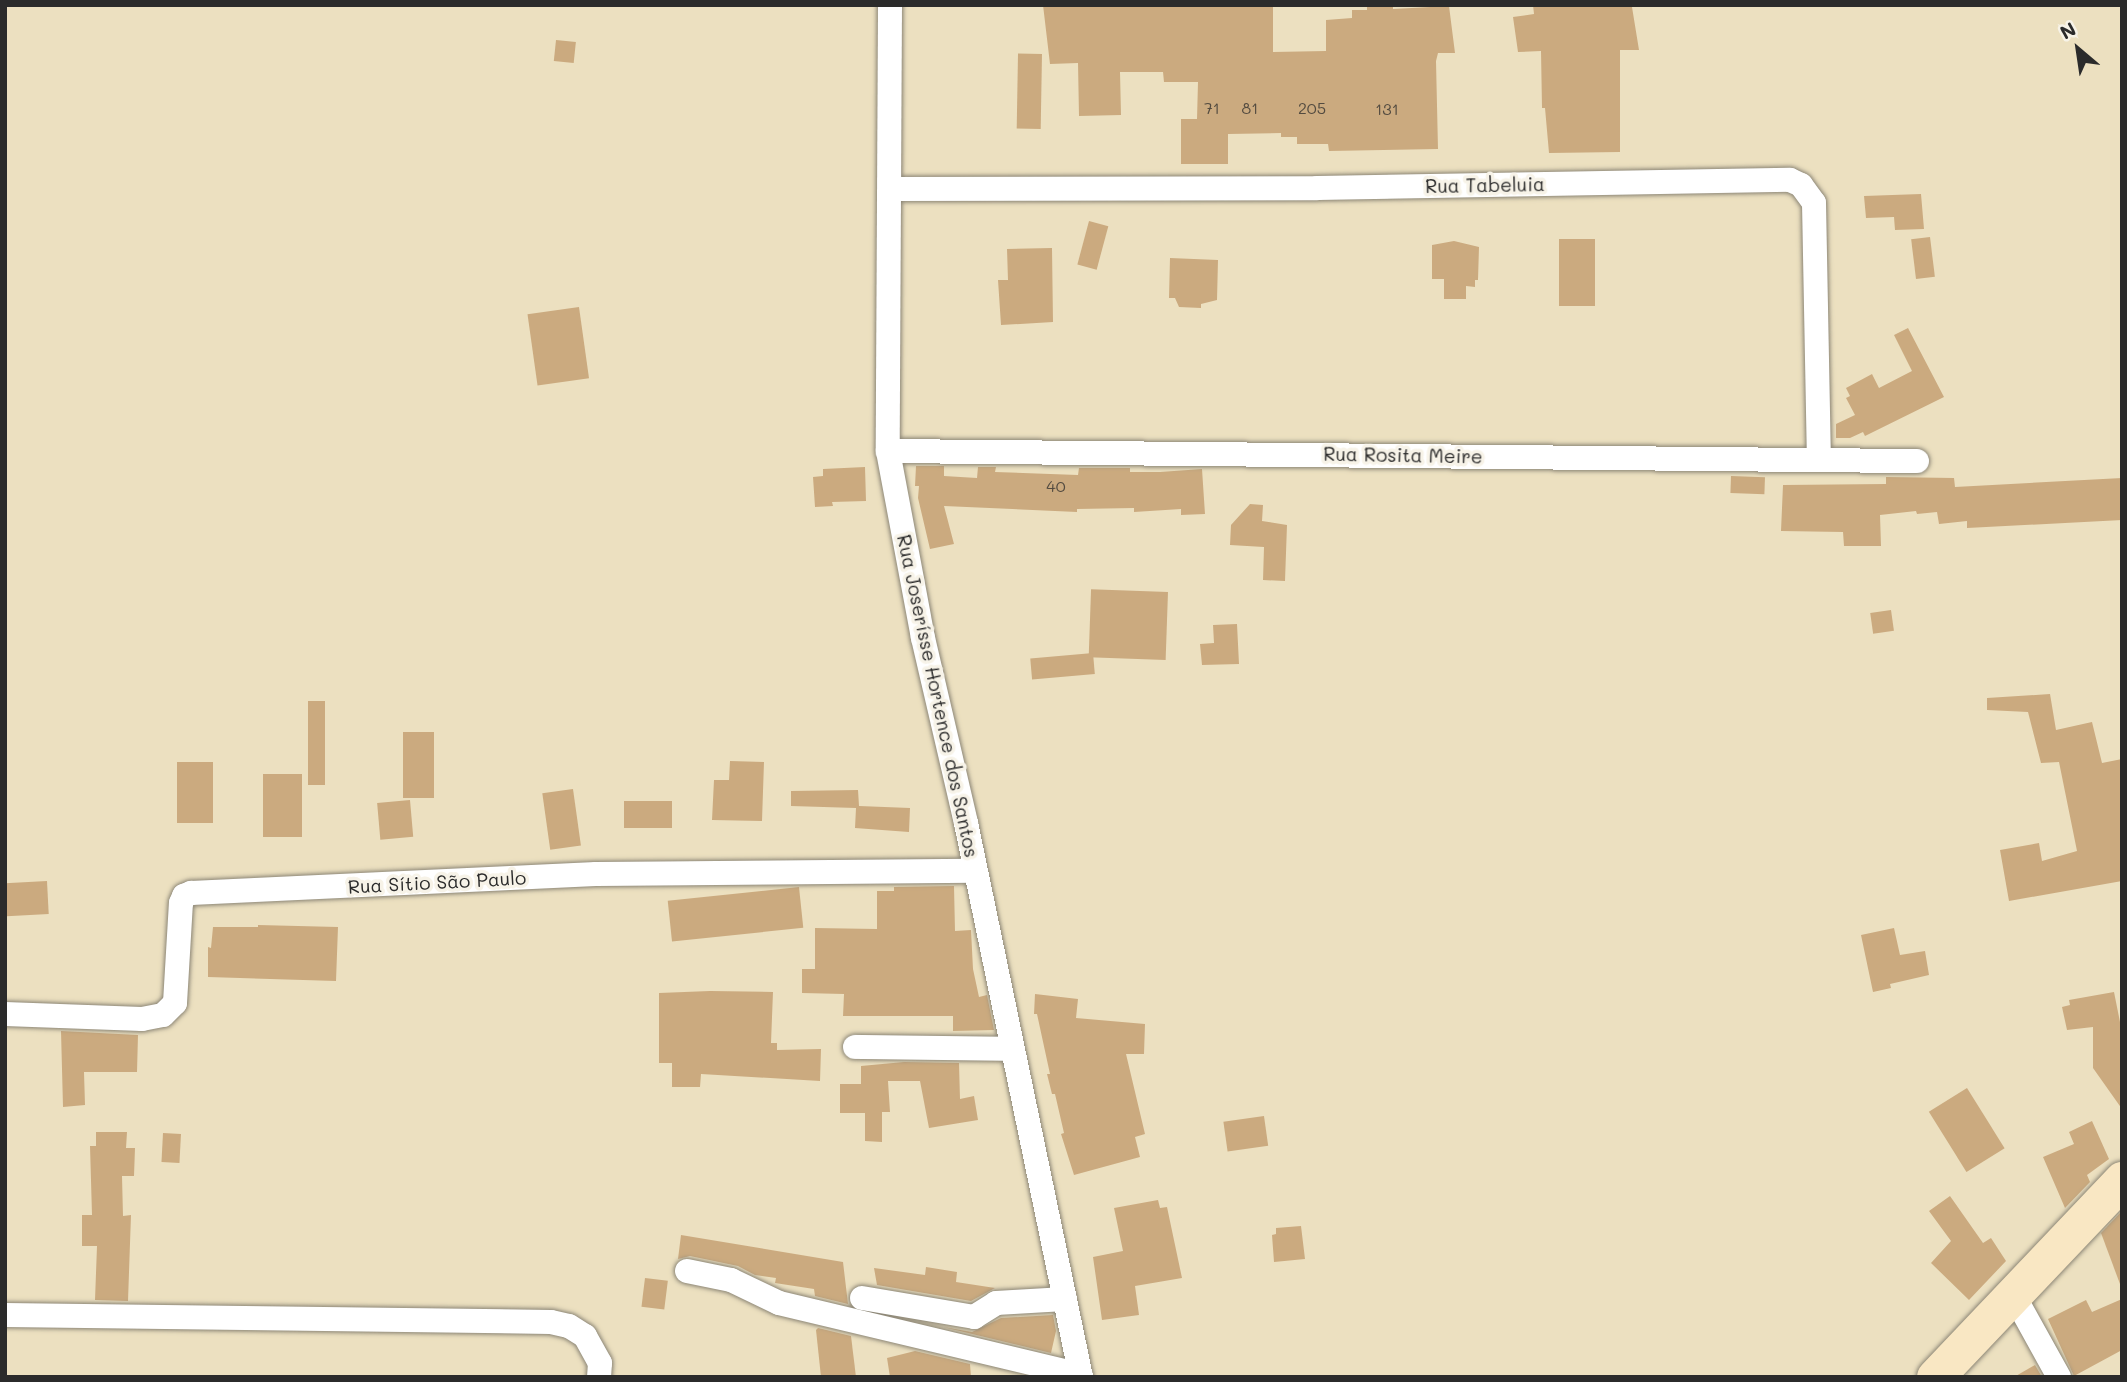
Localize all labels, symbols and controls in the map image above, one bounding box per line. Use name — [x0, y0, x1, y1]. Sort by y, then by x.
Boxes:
north arrow — [2043, 14, 2113, 84]
text: N — [2055, 16, 2080, 45]
house number: 71 — [1204, 98, 1220, 118]
house number: 81 — [1242, 98, 1258, 118]
house number: 205 — [1298, 98, 1326, 118]
house number: 131 — [1375, 99, 1399, 119]
street label: Rua Tabeluia — [1425, 173, 1545, 197]
street label: Rua Rosita Meire — [1323, 442, 1483, 468]
house number: 40 — [1046, 476, 1066, 496]
street label: Rua Joserísse Hortence dos Santos — [893, 532, 983, 860]
street label: Rua Sítio São Paulo — [347, 866, 527, 898]

